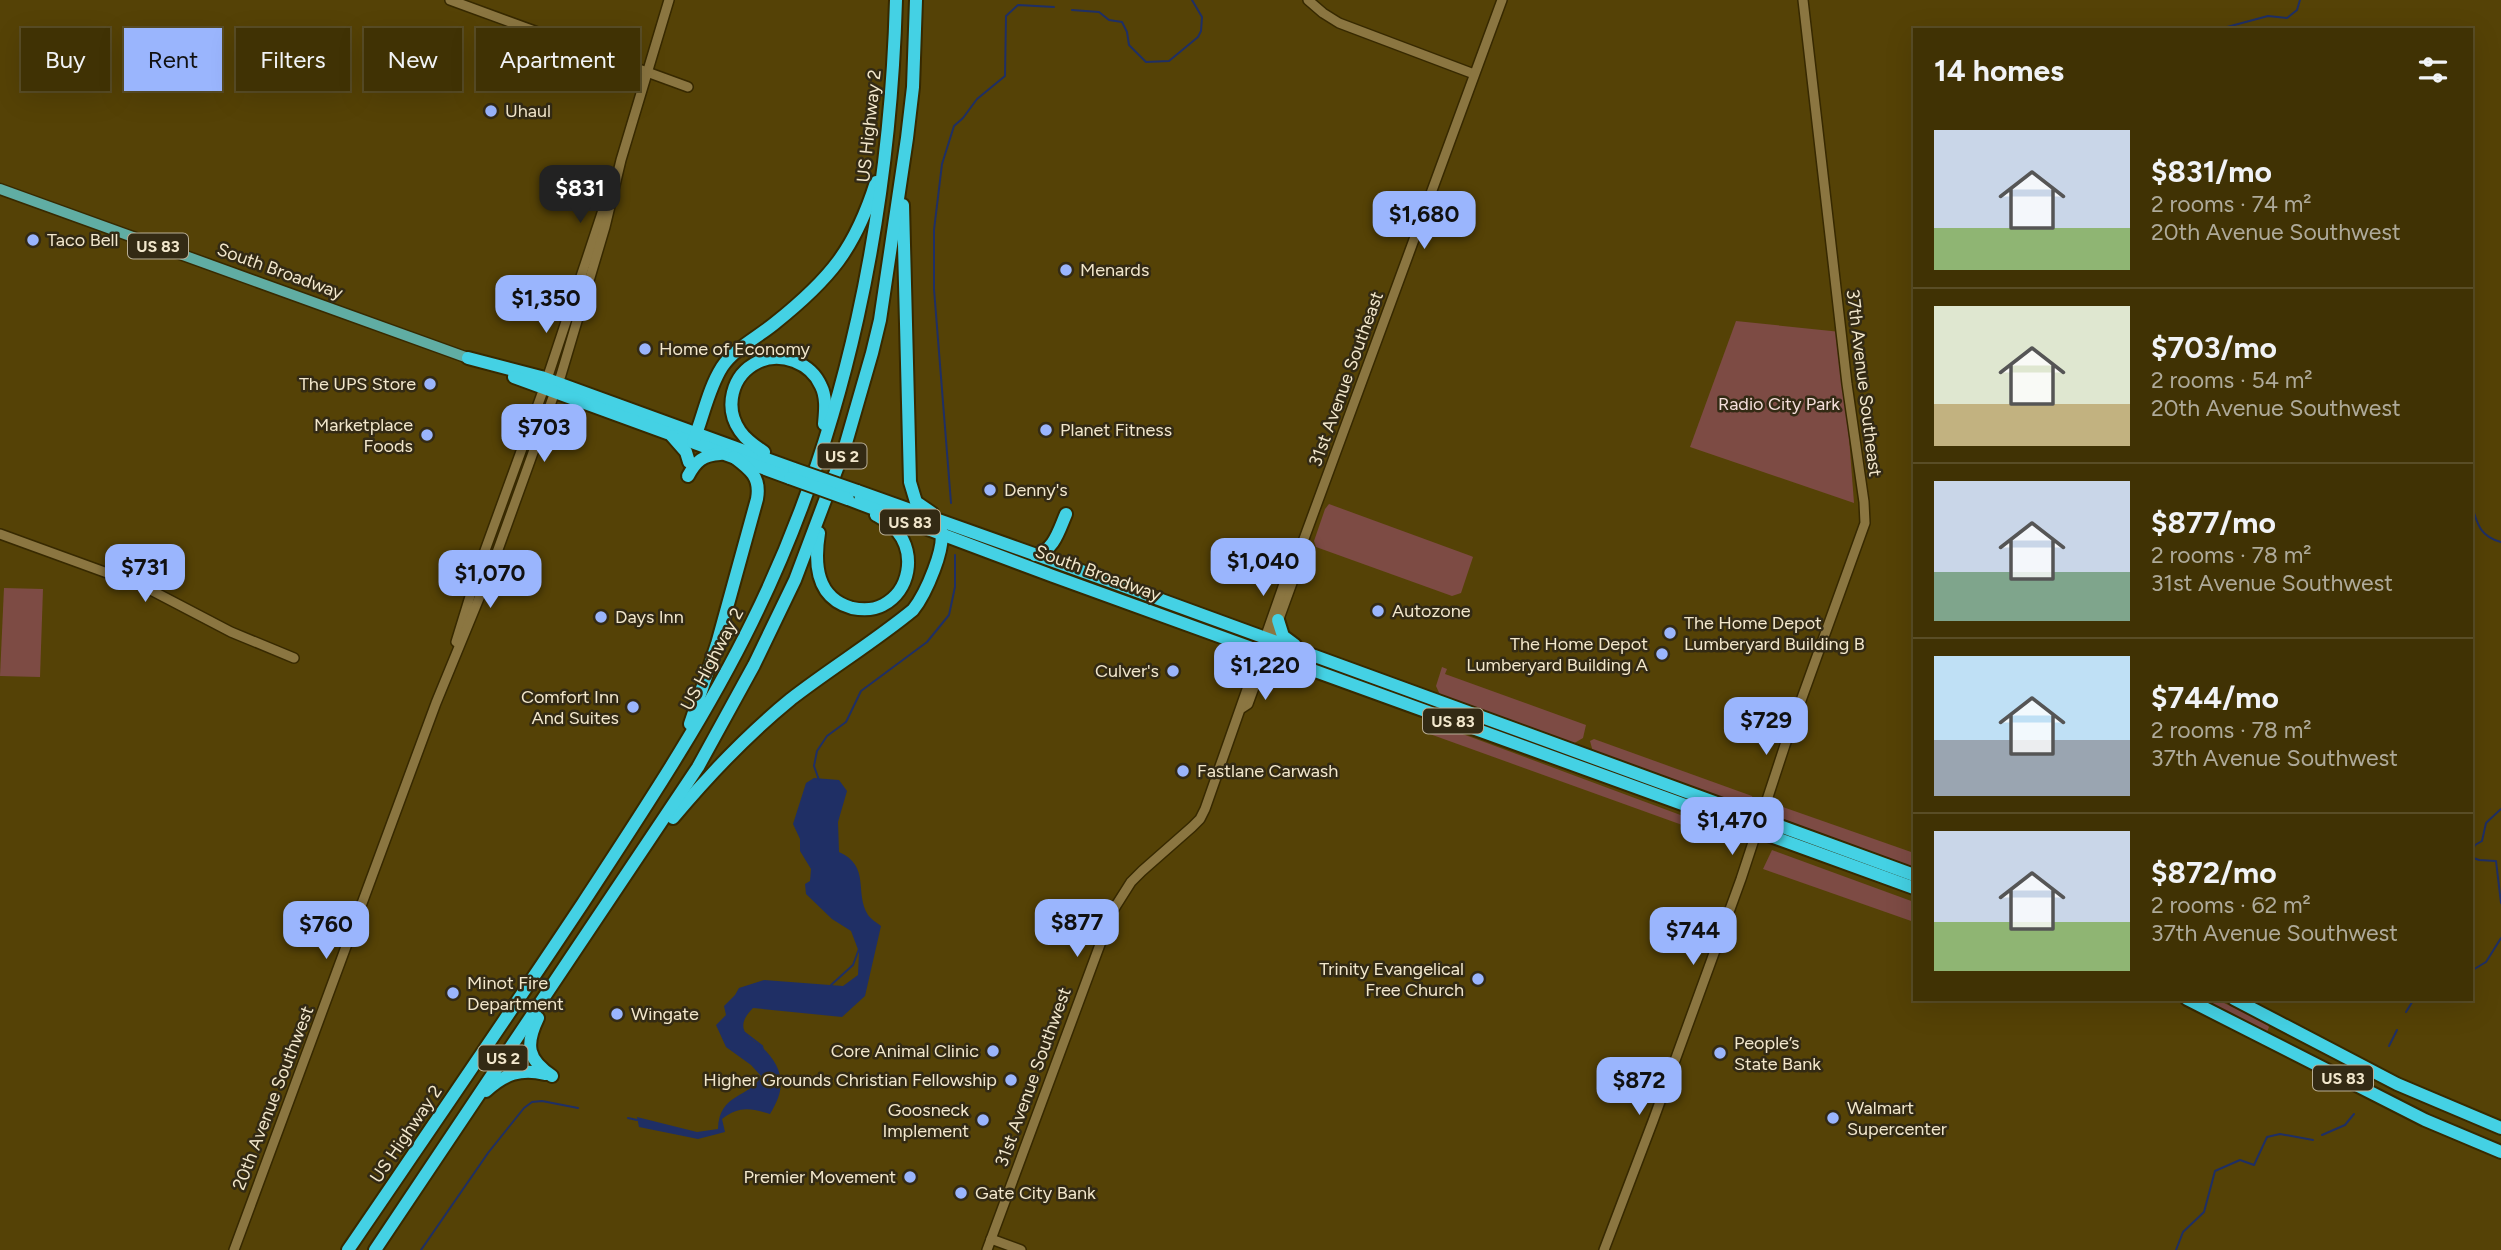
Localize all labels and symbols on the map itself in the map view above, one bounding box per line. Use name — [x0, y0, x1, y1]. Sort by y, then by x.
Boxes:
street label: US Highway 2 — [852, 68, 886, 184]
place label: Uhaul — [505, 100, 551, 122]
marker: Uhaul — [483, 103, 499, 119]
pin: $831 — [539, 166, 621, 225]
pin: $1,680 — [1367, 191, 1481, 251]
place label: Taco Bell — [47, 229, 118, 251]
marker: Taco Bell — [25, 232, 41, 248]
road number: US 83 — [128, 234, 188, 258]
street label: South Broadway — [214, 238, 347, 304]
place label: Menards — [1080, 259, 1149, 281]
marker: Menards — [1058, 262, 1074, 278]
pin: $1,350 — [489, 276, 603, 335]
street label: 31st Avenue Southeast — [1304, 288, 1388, 470]
street label: 37th Avenue Southeast — [1842, 288, 1886, 478]
place label: Home of Economy — [659, 338, 811, 360]
marker: Home of Economy — [637, 341, 653, 357]
place label: The UPS Store — [299, 373, 416, 395]
marker: The UPS Store — [422, 376, 438, 392]
park label: Radio City Park — [1718, 393, 1840, 415]
pin: $703 — [503, 405, 585, 464]
place label: Marketplace Foods — [314, 414, 413, 457]
place label: Planet Fitness — [1060, 419, 1172, 441]
marker: Planet Fitness — [1038, 422, 1054, 438]
marker: Marketplace Foods — [419, 427, 435, 443]
road number: US 2 — [818, 444, 866, 468]
place label: Denny's — [1004, 479, 1068, 501]
marker: Denny's — [982, 482, 998, 498]
road number: US 83 — [880, 509, 940, 534]
pin: $1,040 — [1206, 538, 1320, 598]
street label: South Broadway — [1032, 540, 1165, 606]
pin: $731 — [104, 544, 186, 604]
pin: $1,070 — [433, 550, 547, 610]
place label: Autozone — [1392, 600, 1471, 622]
marker: Autozone — [1370, 603, 1386, 619]
street label: US Highway 2 — [676, 604, 748, 714]
place label: Days Inn — [615, 606, 684, 628]
marker: Days Inn — [593, 609, 609, 625]
place label: The Home Depot Lumberyard Building B — [1684, 612, 1865, 655]
marker: The Home Depot Lumberyard Building B — [1662, 625, 1678, 641]
place label: The Home Depot Lumberyard Building A — [1466, 633, 1648, 676]
pin: $1,220 — [1208, 642, 1322, 702]
marker: The Home Depot Lumberyard Building A — [1654, 646, 1670, 662]
place label: Culver's — [1095, 660, 1159, 682]
marker: Culver's — [1165, 663, 1181, 679]
place label: Comfort Inn And Suites — [521, 686, 619, 729]
pin: $729 — [1725, 698, 1807, 757]
marker: Comfort Inn And Suites — [625, 699, 641, 715]
road number: US 83 — [1423, 708, 1483, 734]
place label: Fastlane Carwash — [1197, 760, 1338, 782]
marker: Fastlane Carwash — [1175, 763, 1191, 779]
pin: $1,470 — [1675, 798, 1789, 857]
pin: $877 — [1036, 900, 1118, 959]
pin: $760 — [285, 902, 367, 961]
pin: $744 — [1652, 908, 1734, 967]
place label: Trinity Evangelical Free Church — [1319, 958, 1464, 1001]
marker: Trinity Evangelical Free Church — [1470, 971, 1486, 987]
place label: Minot Fire Department — [467, 972, 564, 1015]
street label: 31st Avenue Southwest — [990, 984, 1076, 1170]
marker: Minot Fire Department — [445, 985, 461, 1001]
street label: 20th Avenue Southwest — [228, 1003, 318, 1193]
place label: Wingate — [631, 1003, 699, 1025]
marker: Wingate — [609, 1006, 625, 1022]
place label: People’s State Bank — [1734, 1032, 1821, 1075]
place label: Core Animal Clinic — [831, 1040, 979, 1062]
marker: Core Animal Clinic — [985, 1043, 1001, 1059]
marker: People’s State Bank — [1712, 1045, 1728, 1061]
road number: US 2 — [478, 1046, 528, 1070]
pin: $872 — [1598, 1058, 1680, 1117]
road number: US 83 — [2313, 1066, 2373, 1090]
place label: Higher Grounds Christian Fellowship — [703, 1069, 997, 1091]
marker: Higher Grounds Christian Fellowship — [1003, 1072, 1019, 1088]
street label: US Highway 2 — [365, 1081, 447, 1187]
place label: Walmart Supercenter — [1847, 1097, 1947, 1140]
place label: Goosneck Implement — [882, 1099, 969, 1142]
marker: Walmart Supercenter — [1825, 1110, 1841, 1126]
marker: Goosneck Implement — [975, 1112, 991, 1128]
place label: Premier Movement — [743, 1166, 896, 1188]
marker: Premier Movement — [902, 1169, 918, 1185]
place label: Gate City Bank — [975, 1182, 1096, 1204]
marker: Gate City Bank — [953, 1185, 969, 1201]

